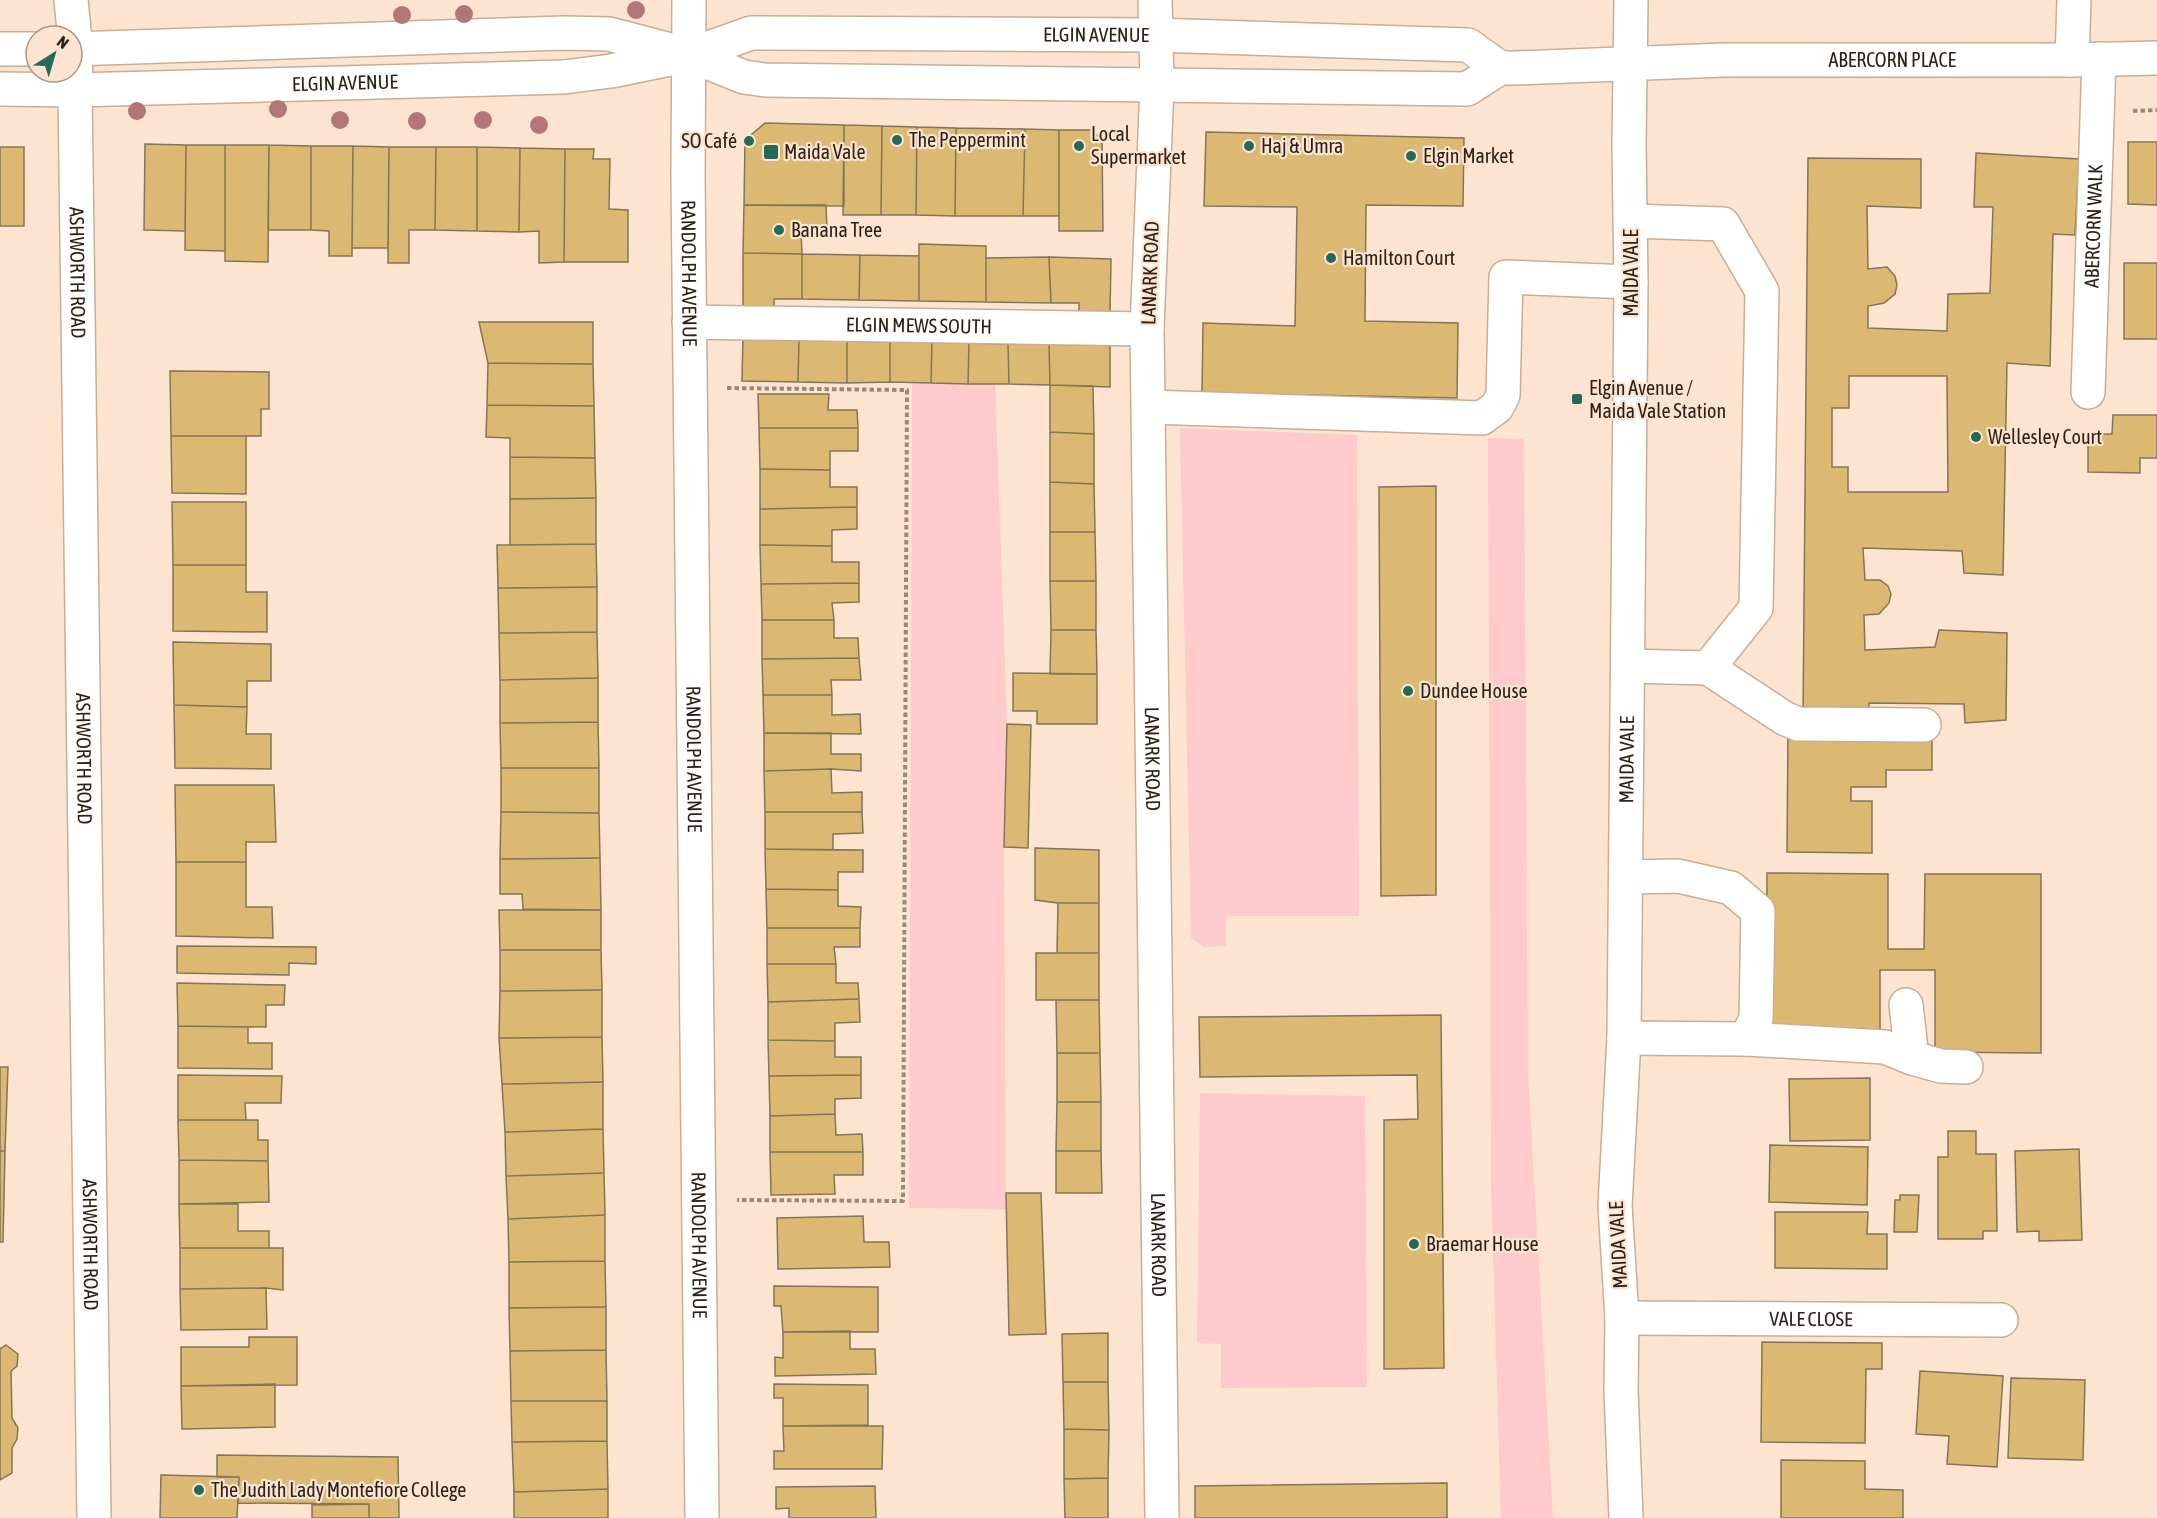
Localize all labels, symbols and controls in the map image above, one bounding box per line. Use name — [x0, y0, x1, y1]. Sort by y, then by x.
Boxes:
street label: ELGIN AVENUE — [1043, 22, 1150, 46]
north arrow — [24, 24, 84, 84]
text: N — [54, 32, 72, 52]
street label: ABERCORN PLACE — [1829, 48, 1956, 71]
street label: ELGIN AVENUE — [292, 69, 399, 95]
place label: Local Supermarket — [1091, 122, 1187, 168]
place label: The Peppermint — [909, 128, 1026, 151]
place label: SO Café — [681, 129, 737, 152]
marker: The Peppermint — [890, 133, 904, 147]
marker: SO Café — [742, 134, 756, 148]
place label: Haj & Umra — [1261, 134, 1343, 157]
marker: Local Supermarket — [1072, 139, 1086, 153]
marker: Haj & Umra — [1242, 139, 1256, 153]
place label: Maida Vale — [784, 140, 866, 163]
marker: Maida Vale — [762, 143, 780, 161]
place label: Elgin Market — [1423, 144, 1514, 167]
marker: Elgin Market — [1404, 149, 1418, 163]
street label: ABERCORN WALK — [2079, 164, 2107, 288]
street label: RANDOLPH AVENUE — [677, 200, 702, 347]
street label: ASHWORTH ROAD — [66, 207, 90, 339]
place label: Banana Tree — [791, 218, 882, 241]
street label: LANARK ROAD — [1136, 221, 1163, 325]
marker: Banana Tree — [772, 223, 786, 237]
street label: MAIDA VALE — [1619, 229, 1642, 317]
place label: Hamilton Court — [1343, 246, 1455, 269]
marker: Hamilton Court — [1324, 251, 1338, 265]
street label: ELGIN MEWS SOUTH — [846, 312, 992, 338]
place label: Elgin Avenue / Maida Vale Station — [1589, 376, 1726, 422]
marker: Elgin Avenue / Maida Vale Station — [1570, 392, 1584, 406]
place label: Wellesley Court — [1988, 425, 2102, 448]
marker: Wellesley Court — [1969, 430, 1983, 444]
place label: Dundee House — [1420, 679, 1528, 702]
marker: Dundee House — [1401, 684, 1415, 698]
street label: RANDOLPH AVENUE — [682, 686, 707, 833]
street label: ASHWORTH ROAD — [72, 693, 97, 825]
street label: LANARK ROAD — [1141, 706, 1165, 811]
street label: MAIDA VALE — [1614, 715, 1638, 803]
street label: RANDOLPH AVENUE — [687, 1172, 712, 1319]
street label: ASHWORTH ROAD — [78, 1179, 103, 1311]
street label: LANARK ROAD — [1147, 1192, 1171, 1297]
street label: MAIDA VALE — [1604, 1200, 1631, 1289]
place label: Braemar House — [1426, 1232, 1539, 1255]
marker: Braemar House — [1407, 1237, 1421, 1251]
street label: VALE CLOSE — [1769, 1307, 1853, 1330]
place label: The Judith Lady Montefiore College — [211, 1478, 466, 1501]
marker: The Judith Lady Montefiore College — [192, 1483, 206, 1497]

